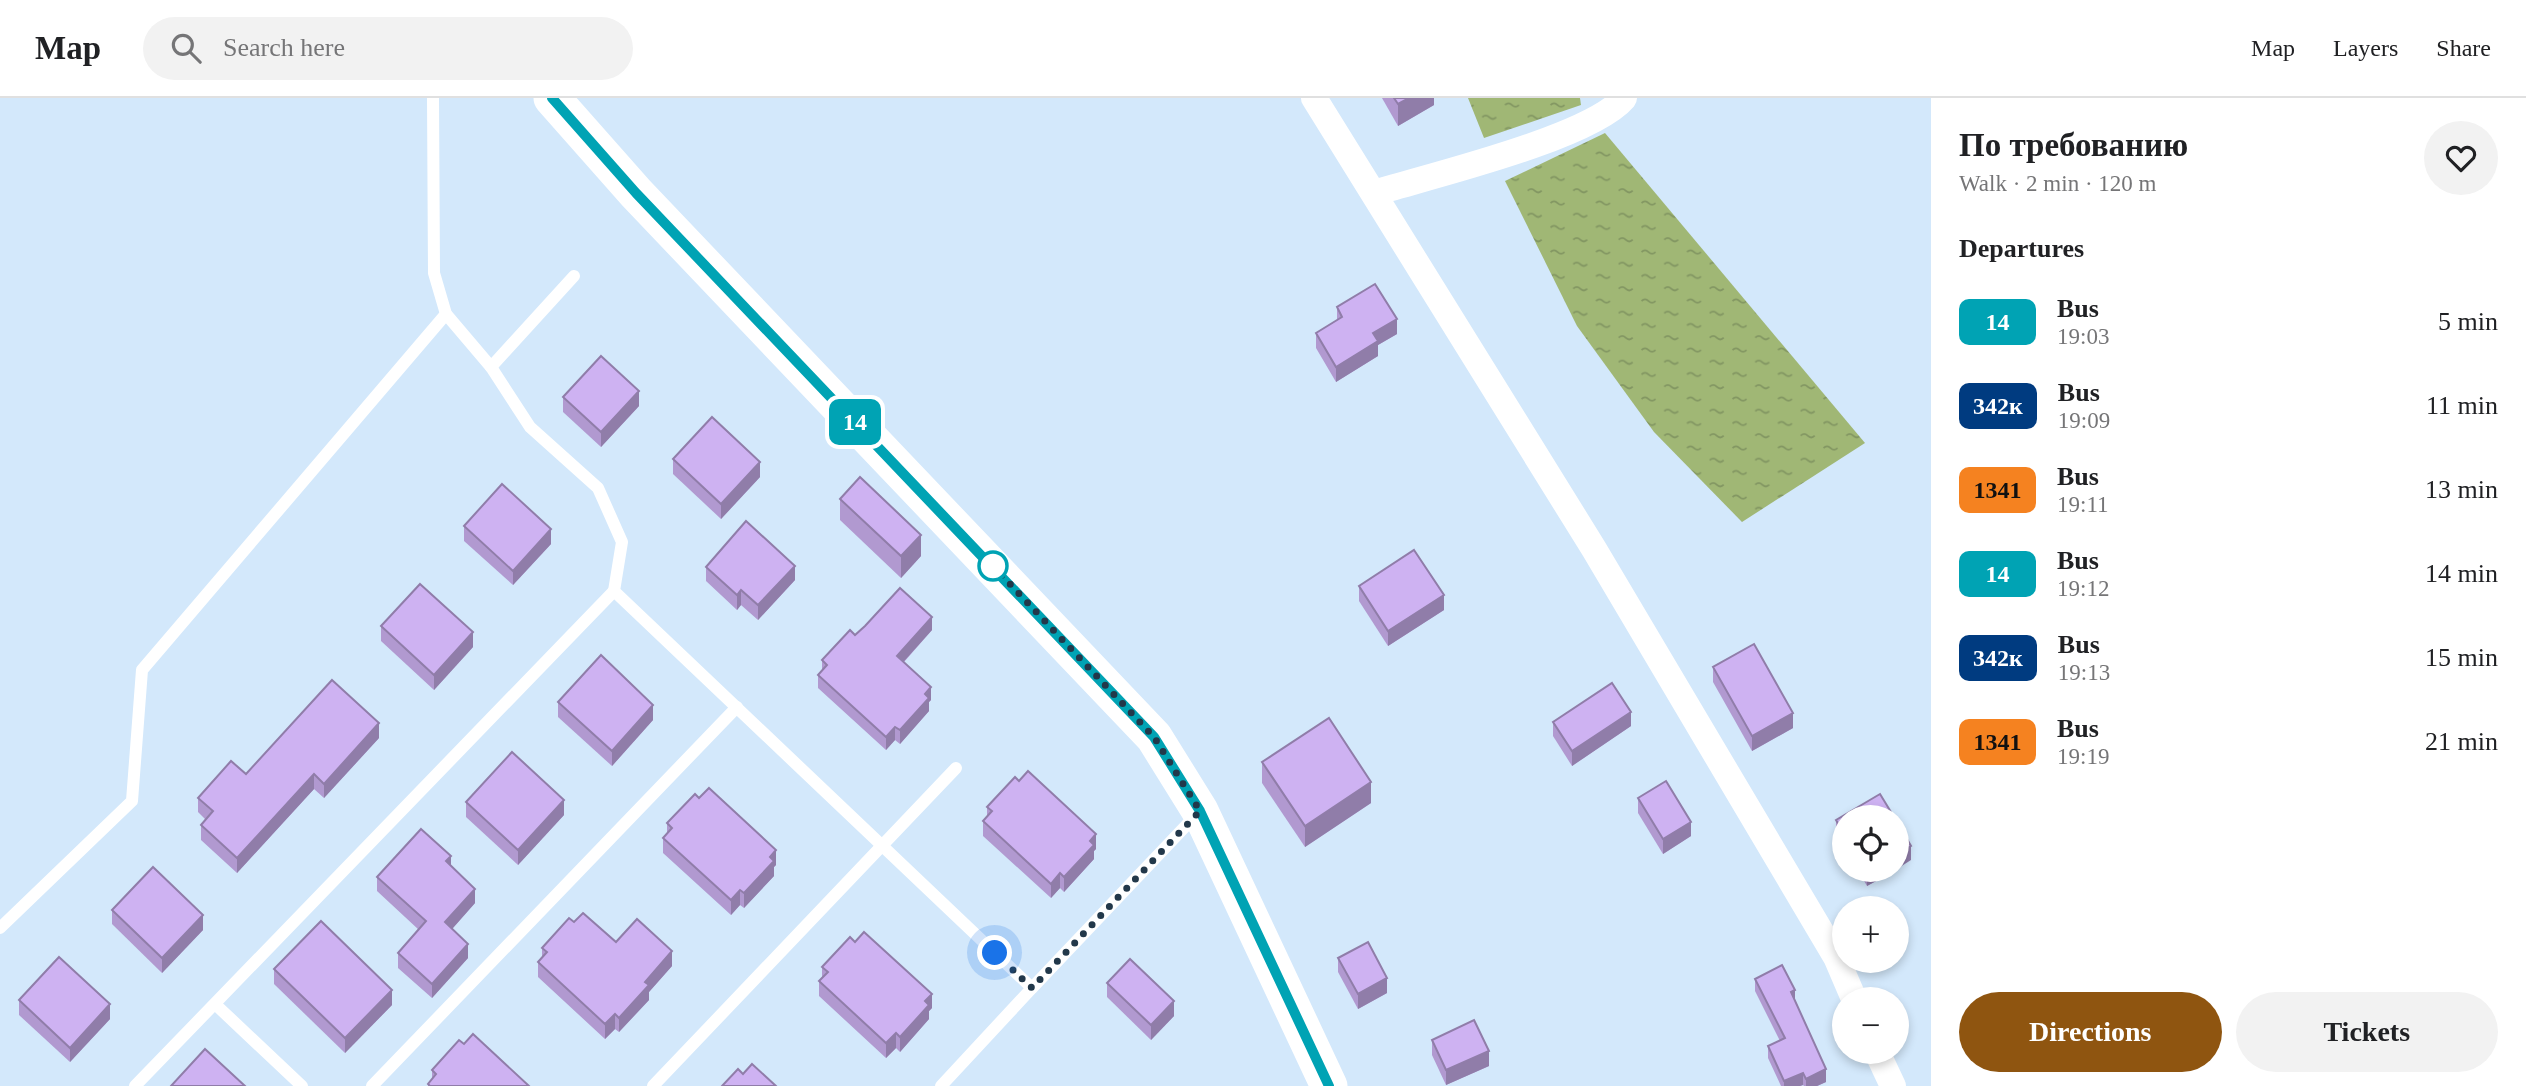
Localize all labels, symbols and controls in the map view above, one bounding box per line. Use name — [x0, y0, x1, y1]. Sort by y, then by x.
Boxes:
search box — [143, 17, 633, 80]
icon: search — [167, 29, 205, 67]
text: Map — [35, 30, 101, 66]
text: Search here — [223, 33, 345, 62]
text: Map — [2251, 35, 2295, 61]
text: Layers — [2333, 35, 2398, 61]
text: Share — [2436, 35, 2491, 61]
button: heart — [2424, 121, 2498, 195]
text: По требованию — [1959, 127, 2188, 163]
text: Walk · 2 min · 120 m — [1959, 171, 2156, 196]
text: Departures — [1959, 234, 2084, 263]
text: Bus — [2057, 294, 2099, 323]
text: 5 min — [2438, 307, 2498, 336]
text: 14 — [1986, 309, 2010, 335]
text: 19:03 — [2057, 324, 2109, 349]
text: Bus — [2058, 378, 2100, 407]
text: 11 min — [2426, 391, 2498, 420]
text: 342к — [1973, 393, 2023, 419]
line badge: 14 — [824, 399, 886, 445]
text: 19:09 — [2058, 408, 2110, 433]
text: 14 — [843, 409, 867, 435]
text: Bus — [2057, 462, 2099, 491]
text: 13 min — [2425, 475, 2498, 504]
text: 1341 — [1974, 477, 2022, 503]
text: 19:11 — [2057, 492, 2109, 517]
text: Bus — [2057, 546, 2099, 575]
unlabelled marker — [978, 551, 1008, 581]
text: 14 min — [2425, 559, 2498, 588]
text: 14 — [1986, 561, 2010, 587]
text: 19:12 — [2057, 576, 2109, 601]
text: Bus — [2058, 630, 2100, 659]
text: 15 min — [2425, 643, 2498, 672]
text: 342к — [1973, 645, 2023, 671]
text: 19:13 — [2058, 660, 2110, 685]
text: Bus — [2057, 714, 2099, 743]
text: 21 min — [2425, 727, 2498, 756]
text: 1341 — [1974, 729, 2022, 755]
text: 19:19 — [2057, 744, 2109, 769]
map controls — [1832, 805, 1909, 1064]
button: locate — [1832, 805, 1909, 882]
button: + — [1832, 896, 1909, 973]
your location — [977, 935, 1012, 970]
button: − — [1832, 987, 1909, 1064]
button: Directions — [1959, 992, 2222, 1072]
button: Tickets — [2236, 992, 2498, 1072]

